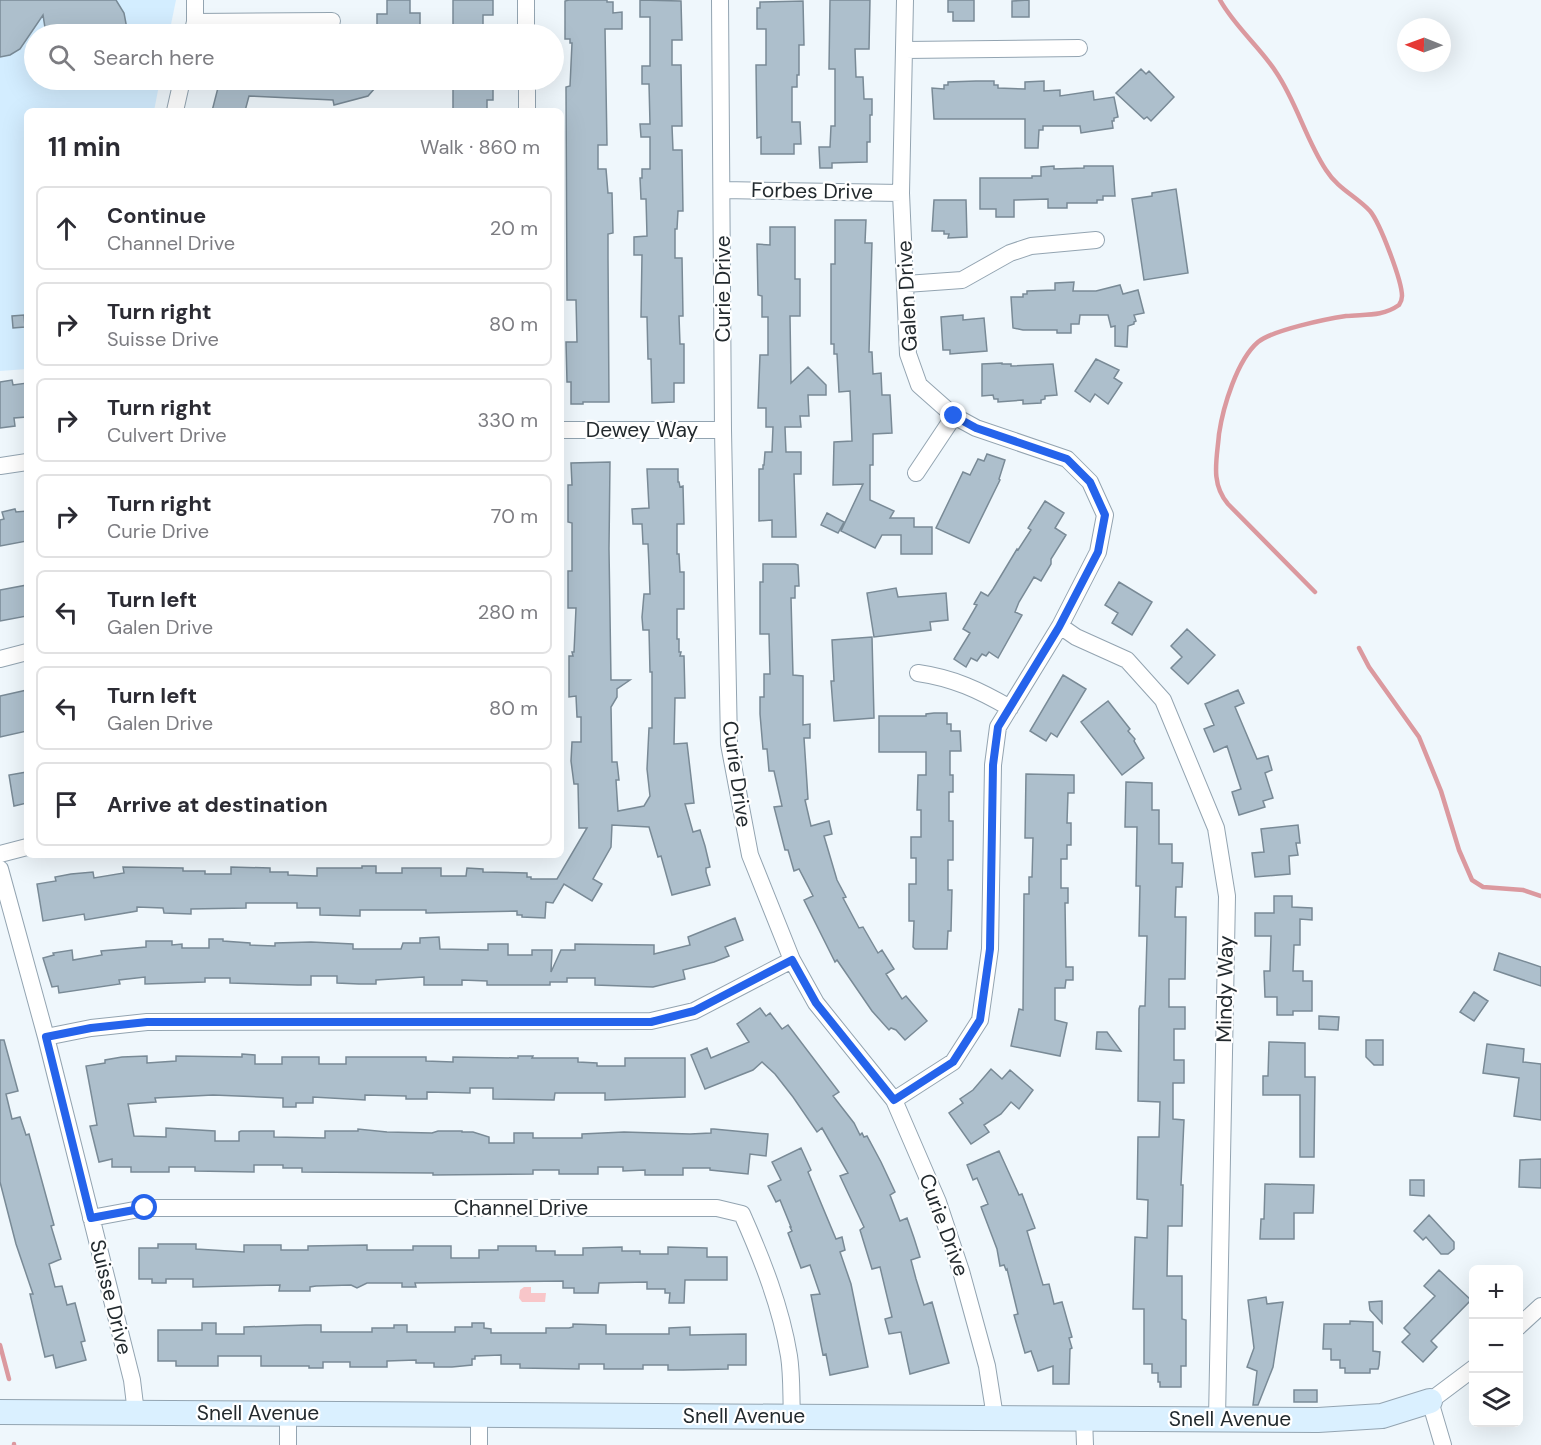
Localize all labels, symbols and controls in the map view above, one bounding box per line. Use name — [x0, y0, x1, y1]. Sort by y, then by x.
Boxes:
north arrow — [1397, 18, 1451, 72]
search box — [24, 24, 564, 90]
icon: search — [45, 41, 78, 74]
text: Search here — [93, 43, 214, 72]
text: 11 min — [48, 130, 121, 164]
text: Walk · 860 m — [420, 134, 540, 160]
street label: Forbes Drive — [751, 176, 873, 206]
text: Continue — [107, 201, 206, 230]
icon: ahead — [50, 212, 83, 245]
text: 20 m — [490, 215, 538, 241]
text: Channel Drive — [107, 230, 235, 256]
street label: Curie Drive — [709, 235, 737, 343]
street label: Galen Drive — [890, 240, 924, 352]
text: Turn right — [107, 297, 212, 326]
icon: right — [50, 308, 83, 341]
text: 80 m — [489, 311, 538, 337]
text: Suisse Drive — [107, 326, 219, 352]
text: Turn right — [107, 393, 212, 422]
route end — [940, 402, 966, 428]
icon: right — [50, 404, 83, 437]
text: 330 m — [478, 407, 538, 433]
street label: Dewey Way — [586, 416, 699, 444]
text: Culvert Drive — [107, 422, 227, 448]
text: Turn right — [107, 489, 212, 518]
icon: right — [50, 500, 83, 533]
text: 70 m — [491, 503, 538, 529]
text: Curie Drive — [107, 518, 209, 544]
text: Turn left — [107, 585, 197, 614]
icon: left — [50, 596, 83, 629]
text: 280 m — [478, 599, 538, 625]
text: Galen Drive — [107, 614, 213, 640]
text: Turn left — [107, 681, 197, 710]
icon: left — [50, 692, 83, 725]
text: 80 m — [489, 695, 538, 721]
text: Galen Drive — [107, 710, 213, 736]
street label: Curie Drive — [716, 719, 758, 829]
icon: arrive — [50, 788, 83, 821]
text: Arrive at destination — [107, 790, 328, 819]
street label: Mindy Way — [1210, 935, 1240, 1043]
street label: Curie Drive — [913, 1170, 976, 1280]
route start — [131, 1194, 157, 1220]
street label: Channel Drive — [454, 1194, 588, 1222]
street label: Suisse Drive — [83, 1237, 139, 1357]
map controls — [1469, 1265, 1523, 1427]
button: + — [1469, 1265, 1523, 1319]
button: − — [1469, 1319, 1523, 1373]
button: layers — [1469, 1373, 1523, 1427]
street label: Snell Avenue — [197, 1399, 319, 1427]
street label: Snell Avenue — [683, 1402, 805, 1430]
street label: Snell Avenue — [1169, 1405, 1291, 1433]

